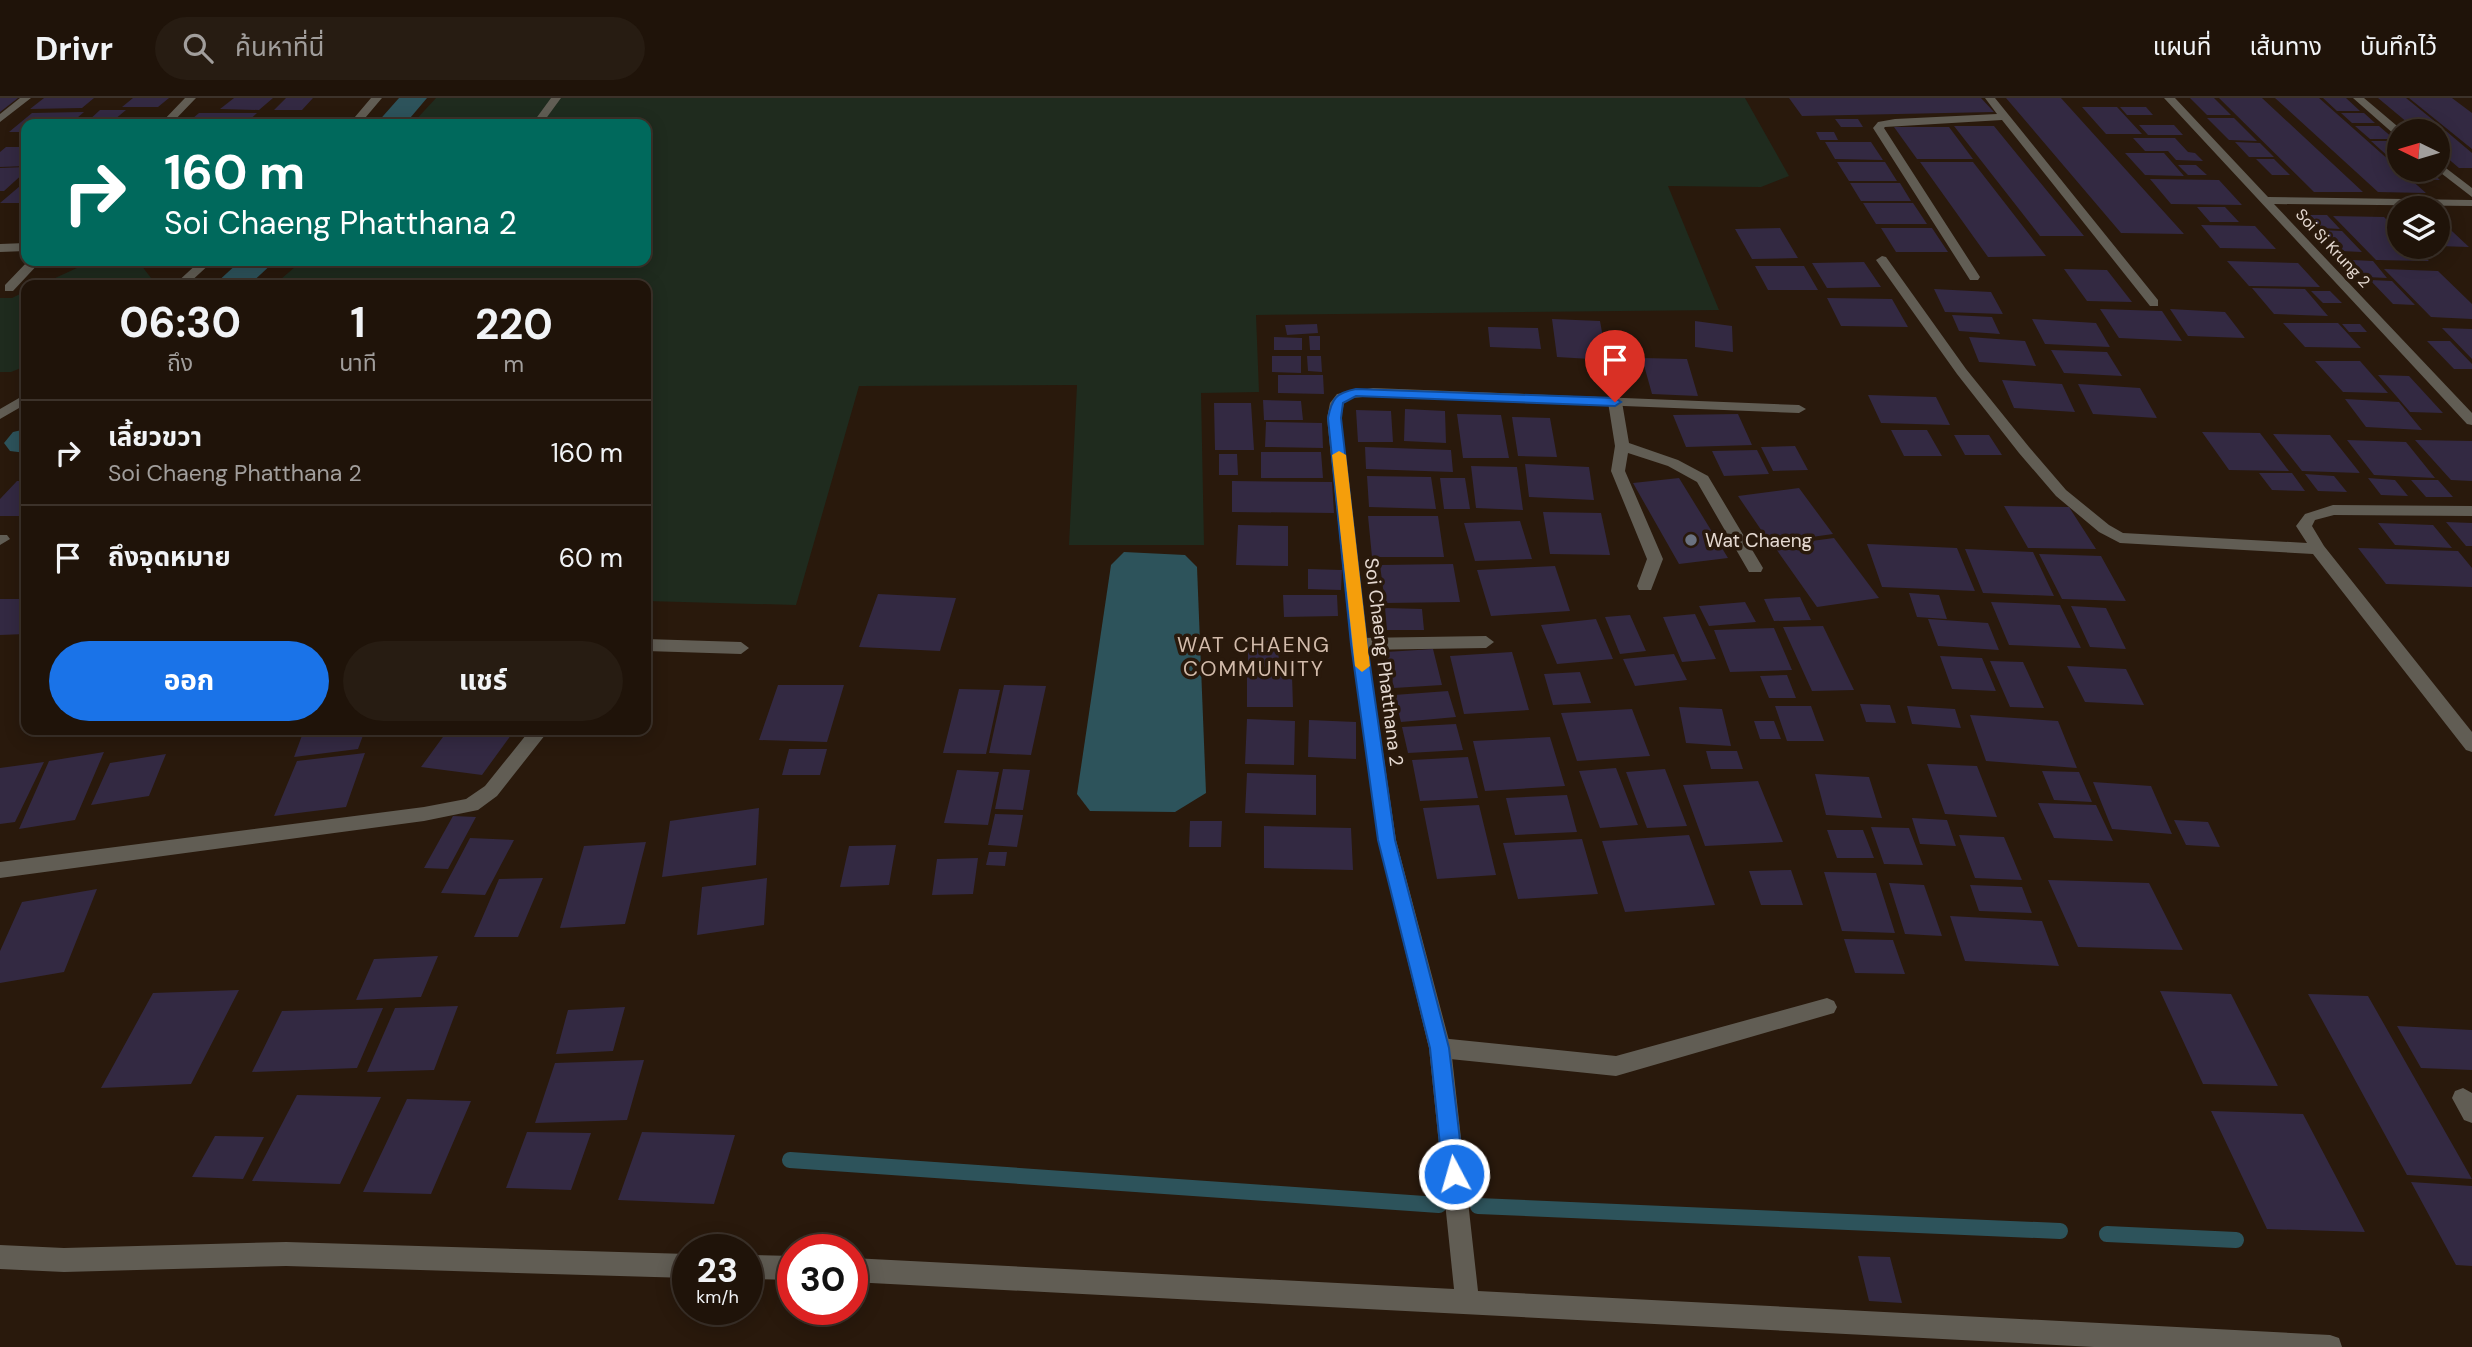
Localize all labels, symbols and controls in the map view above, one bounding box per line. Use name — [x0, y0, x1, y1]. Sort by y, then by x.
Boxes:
search box — [155, 17, 645, 80]
text: Drivr — [35, 27, 113, 70]
icon: search — [179, 29, 217, 67]
text: ค้นหาที่นี่ — [235, 30, 325, 64]
text: แผนที่ — [2153, 31, 2211, 62]
text: เส้นทาง — [2249, 31, 2322, 62]
text: บันทึกไว้ — [2360, 31, 2437, 62]
north arrow — [2387, 119, 2450, 182]
map controls — [2387, 119, 2450, 259]
text: 160 m — [164, 140, 305, 204]
icon: right — [49, 147, 140, 238]
button: layers — [2387, 196, 2450, 259]
text: Soi Chaeng Phatthana 2 — [164, 202, 517, 244]
street label: Soi Si Krung 2 — [2291, 204, 2375, 292]
text: 06:30 — [119, 295, 241, 350]
text: 1 — [350, 295, 366, 350]
text: 220 — [475, 297, 553, 352]
pin — [1585, 330, 1645, 402]
icon: arrive — [1596, 341, 1634, 379]
text: ถึง — [167, 348, 193, 378]
text: นาที — [339, 348, 377, 378]
text: m — [504, 349, 524, 379]
text: เลี้ยวขวา — [108, 420, 202, 454]
icon: right — [49, 434, 87, 472]
text: 160 m — [551, 436, 623, 470]
text: Soi Chaeng Phatthana 2 — [108, 458, 362, 488]
place label: Wat Chaeng — [1705, 528, 1813, 553]
marker: Wat Chaeng — [1683, 532, 1699, 548]
icon: arrive — [49, 539, 87, 577]
text: ถึงจุดหมาย — [108, 540, 231, 574]
text: 60 m — [559, 541, 623, 575]
street label: Soi Chaeng Phatthana 2 — [1359, 556, 1409, 768]
district label: WAT CHAENG COMMUNITY — [1177, 631, 1331, 683]
button: ออก — [49, 641, 329, 721]
button: แชร์ — [343, 641, 623, 721]
position arrow — [1417, 1137, 1491, 1211]
speed limit sign: 30 — [777, 1234, 868, 1325]
text: 23 — [697, 1247, 738, 1293]
text: km/h — [696, 1285, 739, 1309]

